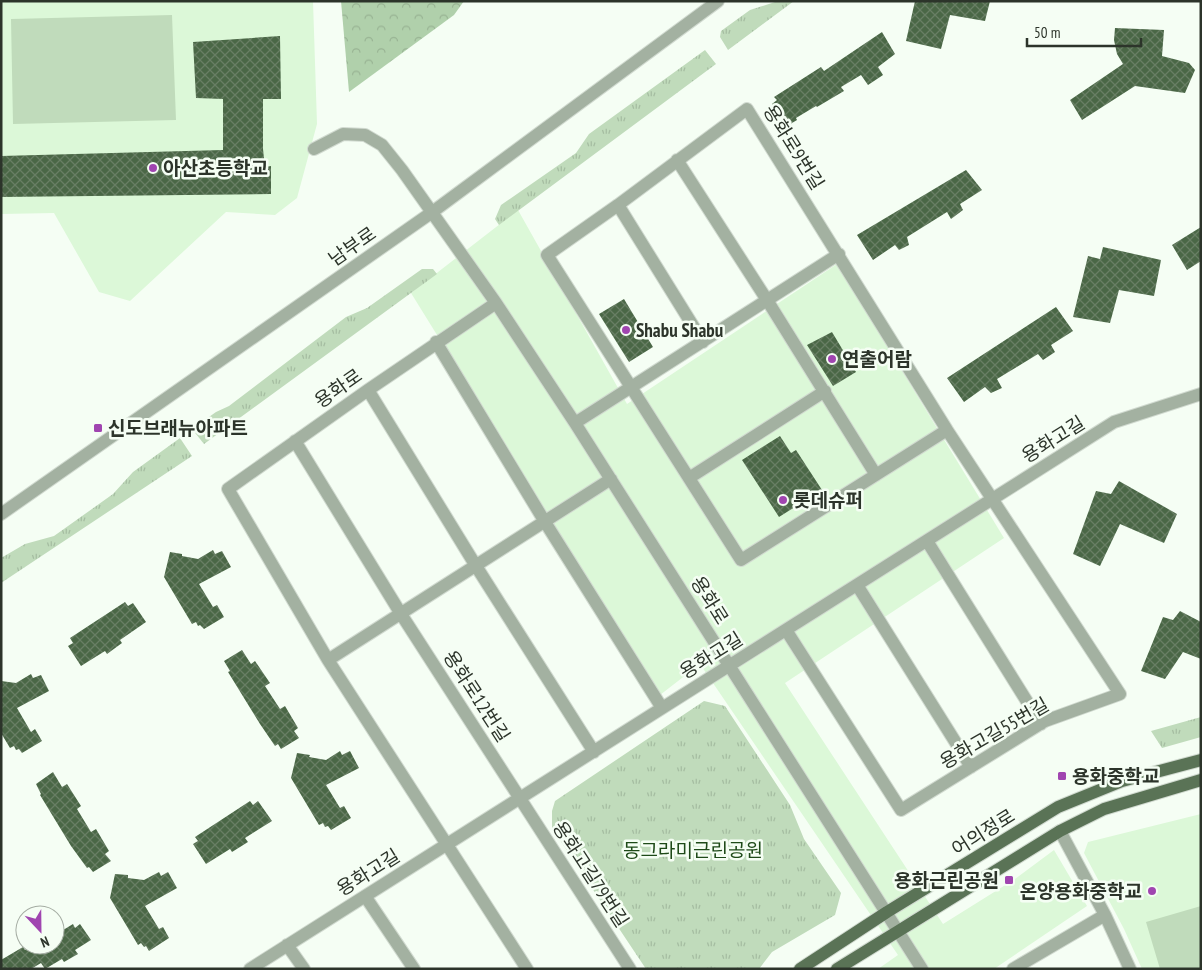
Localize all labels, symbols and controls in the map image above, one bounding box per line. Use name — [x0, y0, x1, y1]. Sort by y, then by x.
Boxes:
scale bar — [1027, 15, 1141, 47]
text: 50 m — [1034, 23, 1060, 42]
street label: 용화로9번길 — [758, 100, 830, 194]
place label: 아산초등학교 — [163, 156, 268, 180]
marker: 아산초등학교 — [147, 162, 159, 174]
street label: 남부로 — [324, 221, 380, 271]
place label: Shabu Shabu — [636, 318, 723, 342]
marker: Shabu Shabu — [620, 324, 632, 336]
place label: 연출어람 — [842, 347, 912, 371]
marker: 연출어람 — [826, 353, 838, 365]
street label: 용화로 — [310, 363, 366, 413]
street label: 용화고길 — [1017, 410, 1089, 468]
place label: 신도브래뉴아파트 — [108, 416, 248, 440]
marker: 신도브래뉴아파트 — [92, 422, 104, 434]
place label: 롯데슈퍼 — [793, 488, 863, 512]
marker: 롯데슈퍼 — [777, 494, 789, 506]
street label: 용화로 — [686, 571, 734, 629]
street label: 용화고길 — [675, 626, 747, 684]
street label: 용화로12번길 — [438, 646, 516, 746]
street label: 용화고길55번길 — [935, 692, 1053, 774]
place label: 용화중학교 — [1072, 764, 1159, 788]
marker: 용화중학교 — [1056, 770, 1068, 782]
street label: 어의정로 — [947, 803, 1019, 861]
street label: 용화고길79번길 — [548, 816, 634, 932]
park label: 동그라미근린공원 — [623, 838, 763, 862]
street label: 용화고길 — [332, 843, 404, 901]
place label: 용화근린공원 — [894, 868, 999, 892]
marker: 용화근린공원 — [1003, 874, 1015, 886]
place label: 온양용화중학교 — [1020, 879, 1142, 903]
marker: 온양용화중학교 — [1146, 885, 1158, 897]
north arrow — [15, 905, 65, 955]
text: N — [38, 932, 52, 952]

